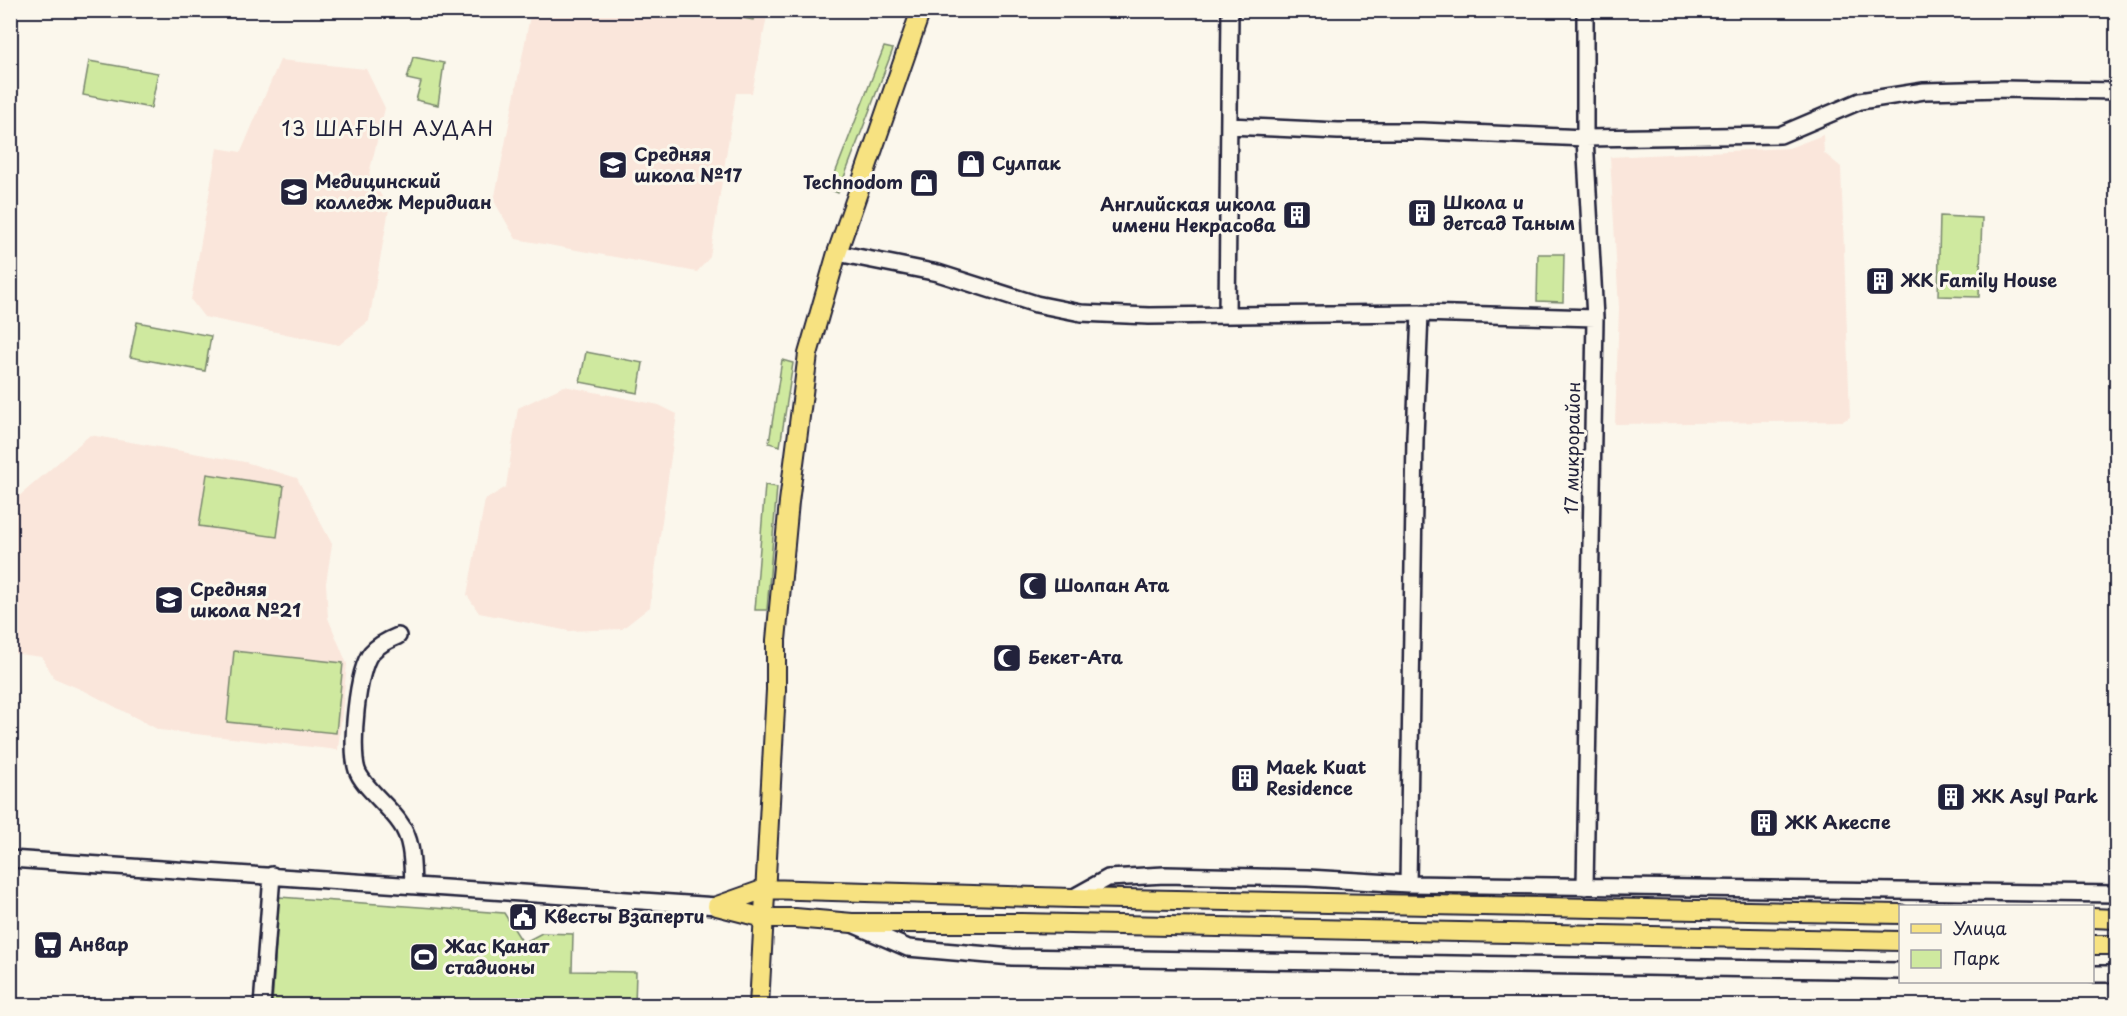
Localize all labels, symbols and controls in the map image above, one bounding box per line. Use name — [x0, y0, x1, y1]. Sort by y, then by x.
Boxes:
district label: 13 ШАҒЫН АУДАН — [282, 113, 494, 143]
place label: Средняя школа №17 — [634, 140, 743, 188]
shop icon: Сулпак — [955, 148, 987, 180]
school or university icon: Средняя школа №17 — [597, 149, 629, 181]
place label: Сулпак — [992, 149, 1061, 176]
place label: Медицинский колледж Меридиан — [315, 167, 492, 215]
shop icon: Technodom — [908, 167, 940, 199]
place label: Technodom — [803, 168, 903, 195]
school or university icon: Медицинский колледж Меридиан — [278, 176, 310, 208]
place label: Школа и детсад Таным — [1443, 188, 1575, 236]
place label: Английская школа имени Некрасова — [1100, 190, 1276, 238]
building icon: Школа и детсад Таным — [1406, 197, 1438, 229]
building icon: Английская школа имени Некрасова — [1281, 199, 1313, 231]
building icon: ЖК Family House — [1864, 265, 1896, 297]
place label: ЖК Family House — [1900, 266, 2057, 293]
street label: 17 микрорайон — [1557, 381, 1586, 515]
mosque icon: Шолпан Ата — [1017, 570, 1049, 602]
place label: Шолпан Ата — [1054, 571, 1170, 598]
place label: Средняя школа №21 — [190, 575, 301, 623]
school or university icon: Средняя школа №21 — [153, 584, 185, 616]
mosque icon: Бекет-Ата — [991, 642, 1023, 674]
place label: Бекет-Ата — [1028, 643, 1124, 670]
place label: Maek Kuat Residence — [1266, 753, 1367, 801]
building icon: Maek Kuat Residence — [1229, 762, 1261, 794]
building icon: ЖК Asyl Park — [1935, 781, 1967, 813]
place label: ЖК Asyl Park — [1971, 782, 2098, 809]
building icon: ЖК Акеспе — [1748, 807, 1780, 839]
place label: ЖК Акеспе — [1784, 808, 1891, 835]
public building icon: Квесты Взаперти — [507, 901, 539, 933]
place label: Квесты Взаперти — [544, 902, 704, 929]
legend — [1899, 905, 2094, 983]
text: Улица — [1953, 914, 2007, 941]
supermarket icon: Анвар — [32, 929, 64, 961]
place label: Анвар — [68, 930, 129, 957]
place label: Жас Қанат стадионы — [444, 932, 550, 980]
sports icon: Жас Қанат стадионы — [408, 941, 440, 973]
text: Парк — [1953, 944, 2000, 971]

